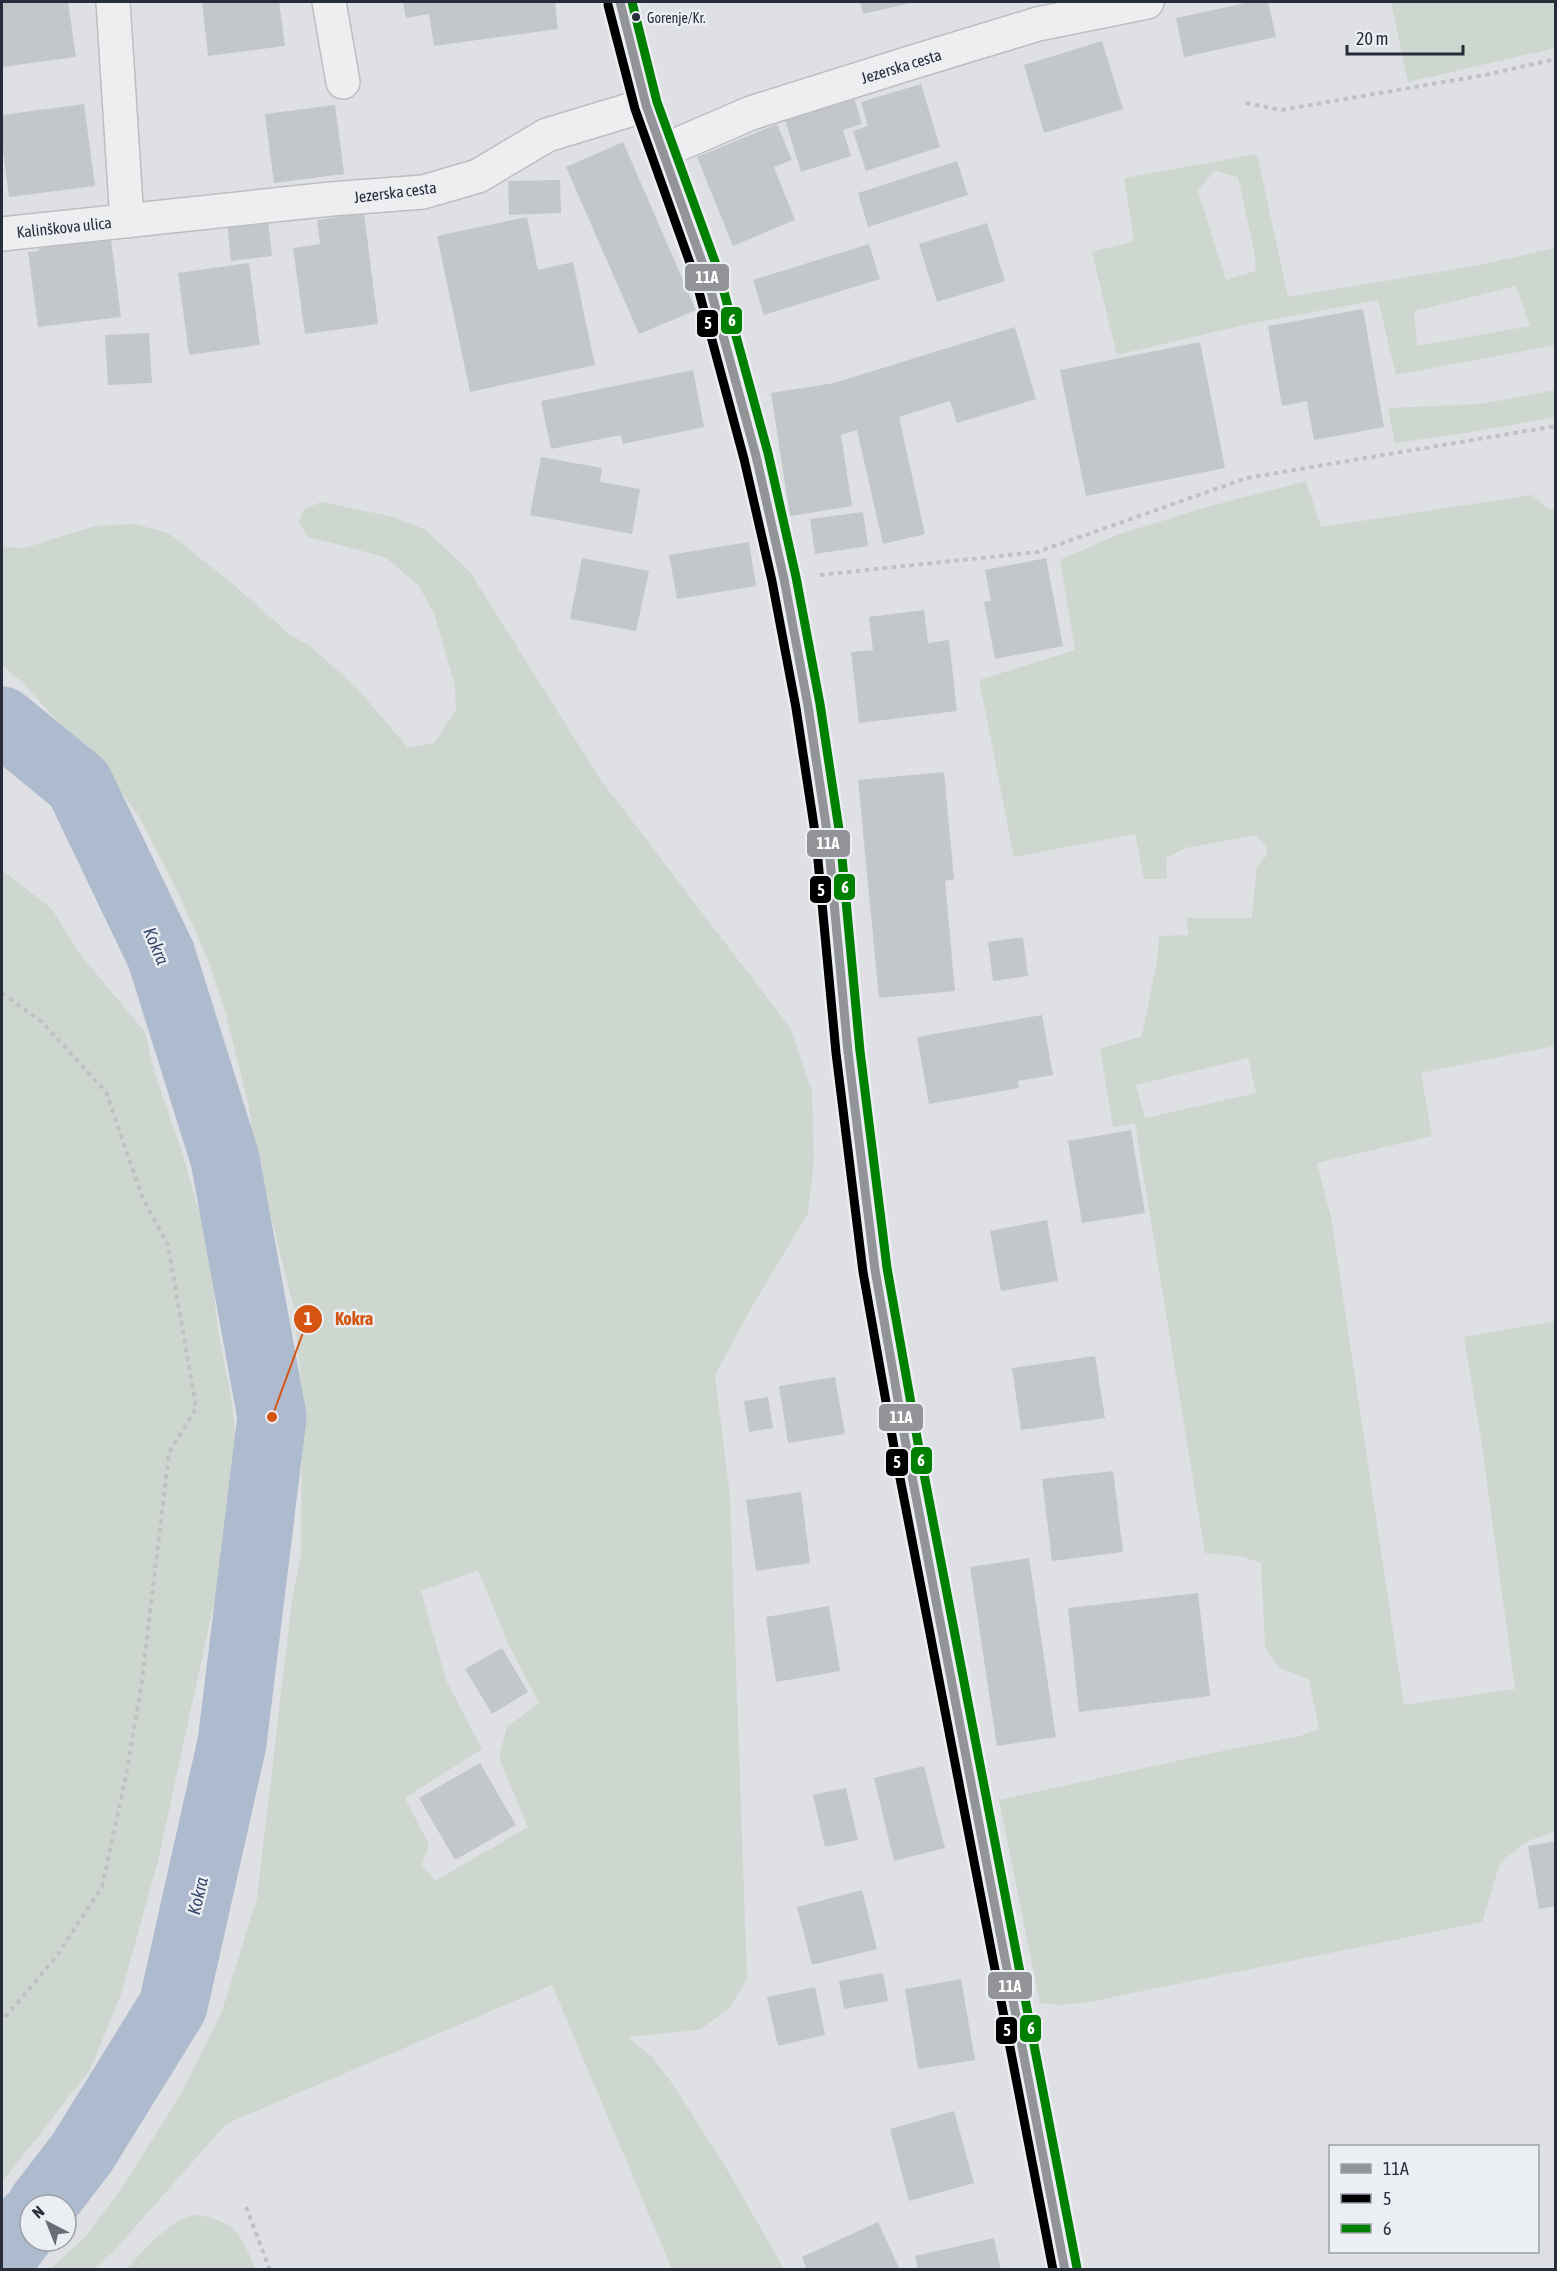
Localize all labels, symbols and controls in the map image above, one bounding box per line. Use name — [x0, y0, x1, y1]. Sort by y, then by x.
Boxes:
place label: Gorenje/Kr. — [647, 10, 706, 26]
marker: Gorenje/Kr. — [630, 11, 642, 23]
scale bar — [1347, 18, 1462, 56]
text: 20 m — [1356, 28, 1388, 49]
street label: Jezerska cesta — [859, 45, 943, 87]
street label: Jezerska cesta — [353, 178, 437, 206]
street label: Kalinškova ulica — [16, 213, 112, 241]
line badge: 11A — [684, 263, 730, 292]
text: 11A — [696, 268, 719, 286]
line badge: 6 — [720, 306, 743, 335]
line badge: 5 — [696, 309, 719, 338]
text: 6 — [728, 311, 736, 329]
text: 5 — [704, 314, 712, 332]
line badge: 11A — [806, 829, 851, 858]
text: 11A — [817, 834, 840, 852]
line badge: 6 — [833, 873, 856, 901]
line badge: 5 — [809, 875, 832, 904]
text: 6 — [841, 878, 849, 896]
text: 5 — [817, 881, 825, 899]
water label: Kokra — [139, 924, 174, 968]
callout: Kokra — [293, 1301, 385, 1337]
text: 1 — [304, 1308, 312, 1329]
text: Kokra — [335, 1308, 373, 1329]
line badge: 11A — [878, 1403, 924, 1432]
text: 11A — [890, 1408, 913, 1426]
line badge: 6 — [910, 1446, 933, 1475]
line badge: 5 — [885, 1448, 909, 1477]
text: 6 — [917, 1451, 925, 1469]
text: 5 — [893, 1453, 901, 1471]
water label: Kokra — [183, 1874, 212, 1917]
line badge: 11A — [987, 1971, 1033, 2000]
text: 11A — [999, 1977, 1022, 1995]
line badge: 6 — [1019, 2014, 1042, 2043]
line badge: 5 — [995, 2016, 1018, 2045]
text: 6 — [1027, 2019, 1035, 2037]
text: 5 — [1003, 2021, 1011, 2039]
legend — [1329, 2145, 1539, 2253]
text: 11A — [1383, 2158, 1409, 2179]
text: 5 — [1383, 2188, 1391, 2209]
north arrow — [18, 2193, 78, 2253]
text: N — [28, 2202, 47, 2222]
text: 6 — [1383, 2218, 1391, 2239]

